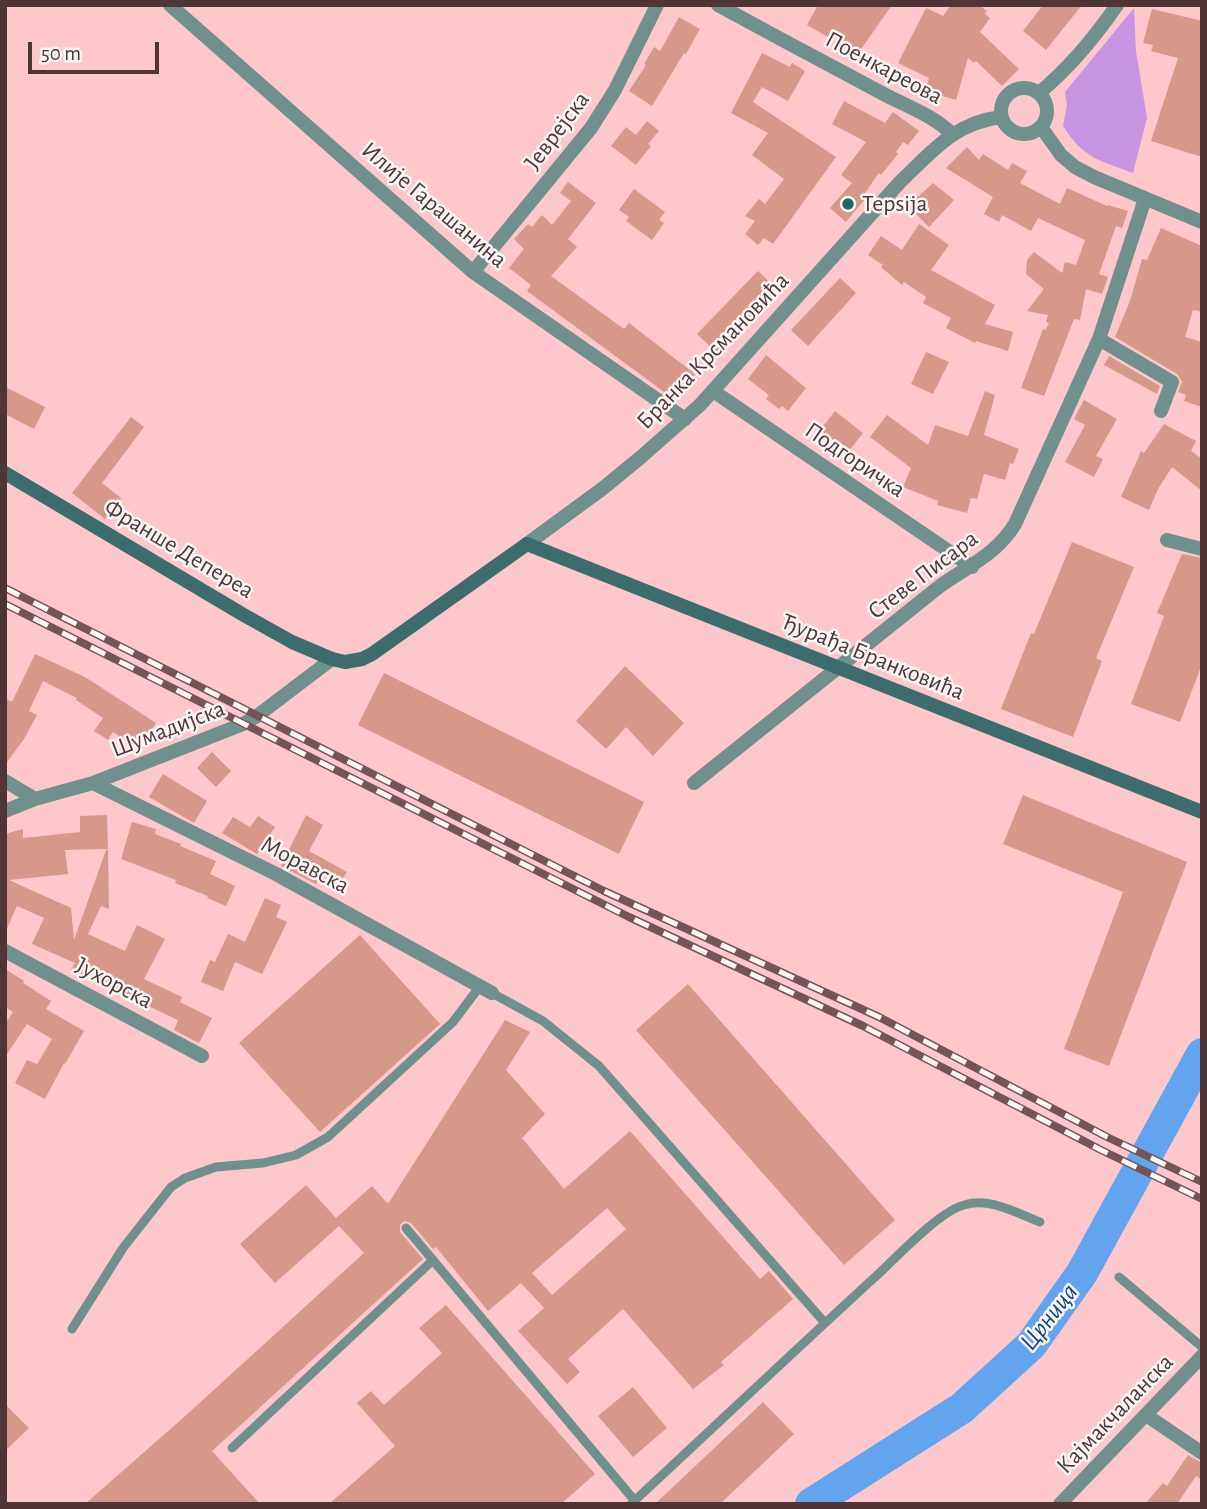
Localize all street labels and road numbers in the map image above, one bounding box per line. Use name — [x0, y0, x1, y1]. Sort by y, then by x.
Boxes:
street label: Поенкареова — [820, 25, 948, 111]
street label: Јеврејска — [518, 86, 596, 176]
street label: Илије Гарашанина — [355, 136, 513, 274]
street label: Бранка Крсмановића — [631, 267, 795, 435]
street label: Подгоричка — [799, 416, 911, 504]
street label: Франше Депереа — [99, 493, 259, 605]
street label: Стеве Писара — [862, 524, 984, 626]
street label: Ђурађа Бранковића — [777, 607, 969, 707]
street label: Шумадијска — [107, 694, 229, 764]
street label: Моравска — [256, 830, 354, 900]
street label: Јухорска — [70, 951, 158, 1015]
street label: Кајмакчаланска — [1051, 1348, 1179, 1480]

